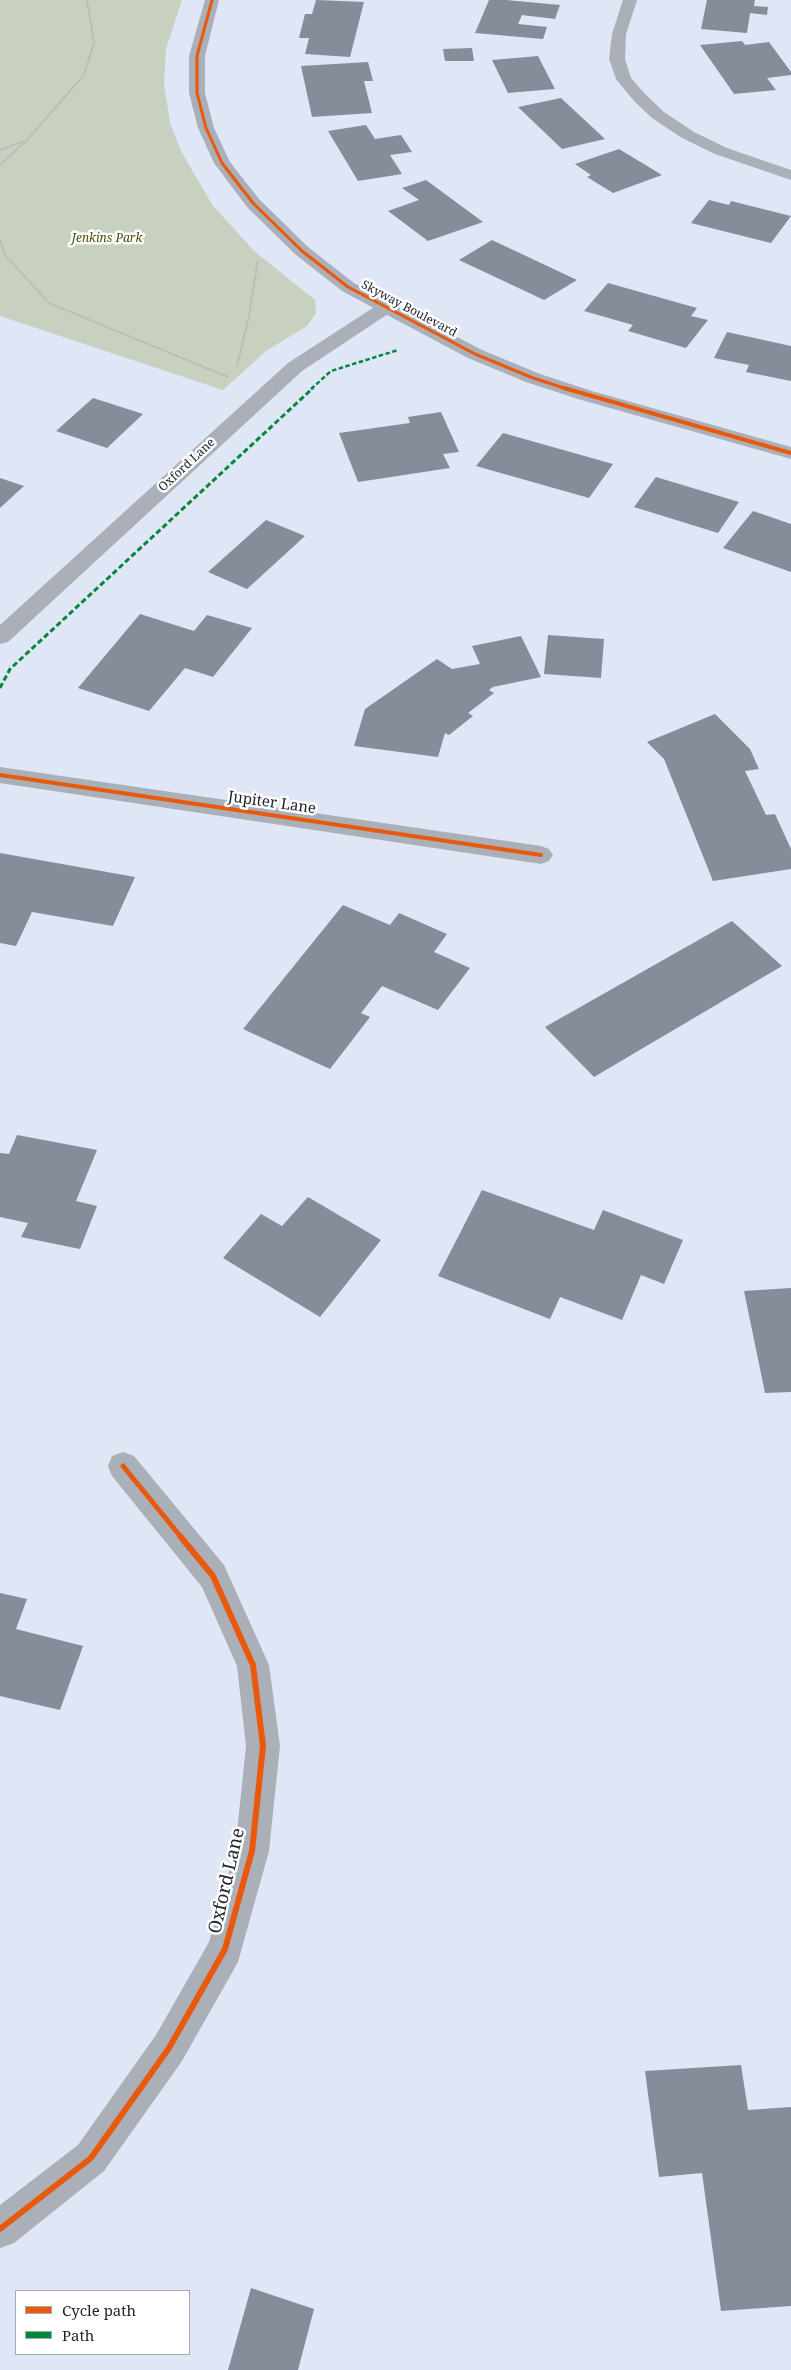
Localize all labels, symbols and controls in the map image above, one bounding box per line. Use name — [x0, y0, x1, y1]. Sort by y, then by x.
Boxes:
park label: Jenkins Park — [72, 232, 142, 246]
street label: Skyway Boulevard — [359, 278, 459, 340]
street label: Oxford Lane — [156, 435, 218, 495]
street label: Jupiter Lane — [227, 788, 317, 818]
street label: Oxford Lane — [204, 1826, 250, 1936]
legend — [15, 2290, 190, 2355]
text: Cycle path — [62, 2300, 136, 2320]
text: Path — [62, 2325, 94, 2345]

